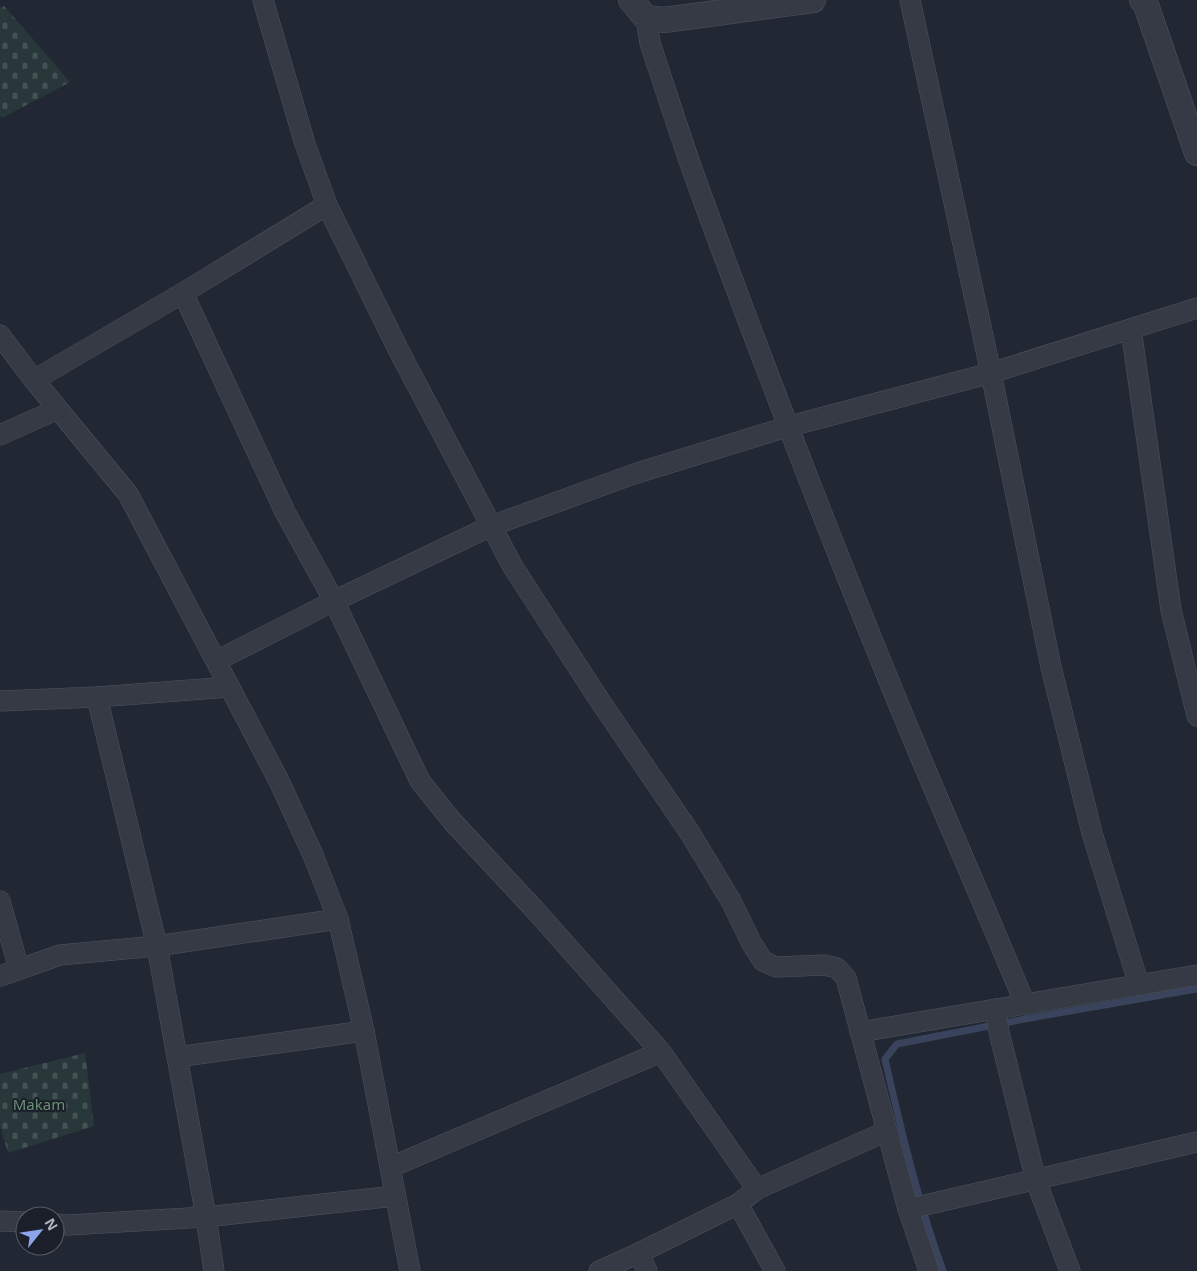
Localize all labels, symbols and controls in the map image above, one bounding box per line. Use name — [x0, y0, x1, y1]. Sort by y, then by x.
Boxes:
park label: Makam — [13, 1094, 65, 1114]
north arrow — [15, 1206, 65, 1256]
text: N — [41, 1215, 63, 1234]

